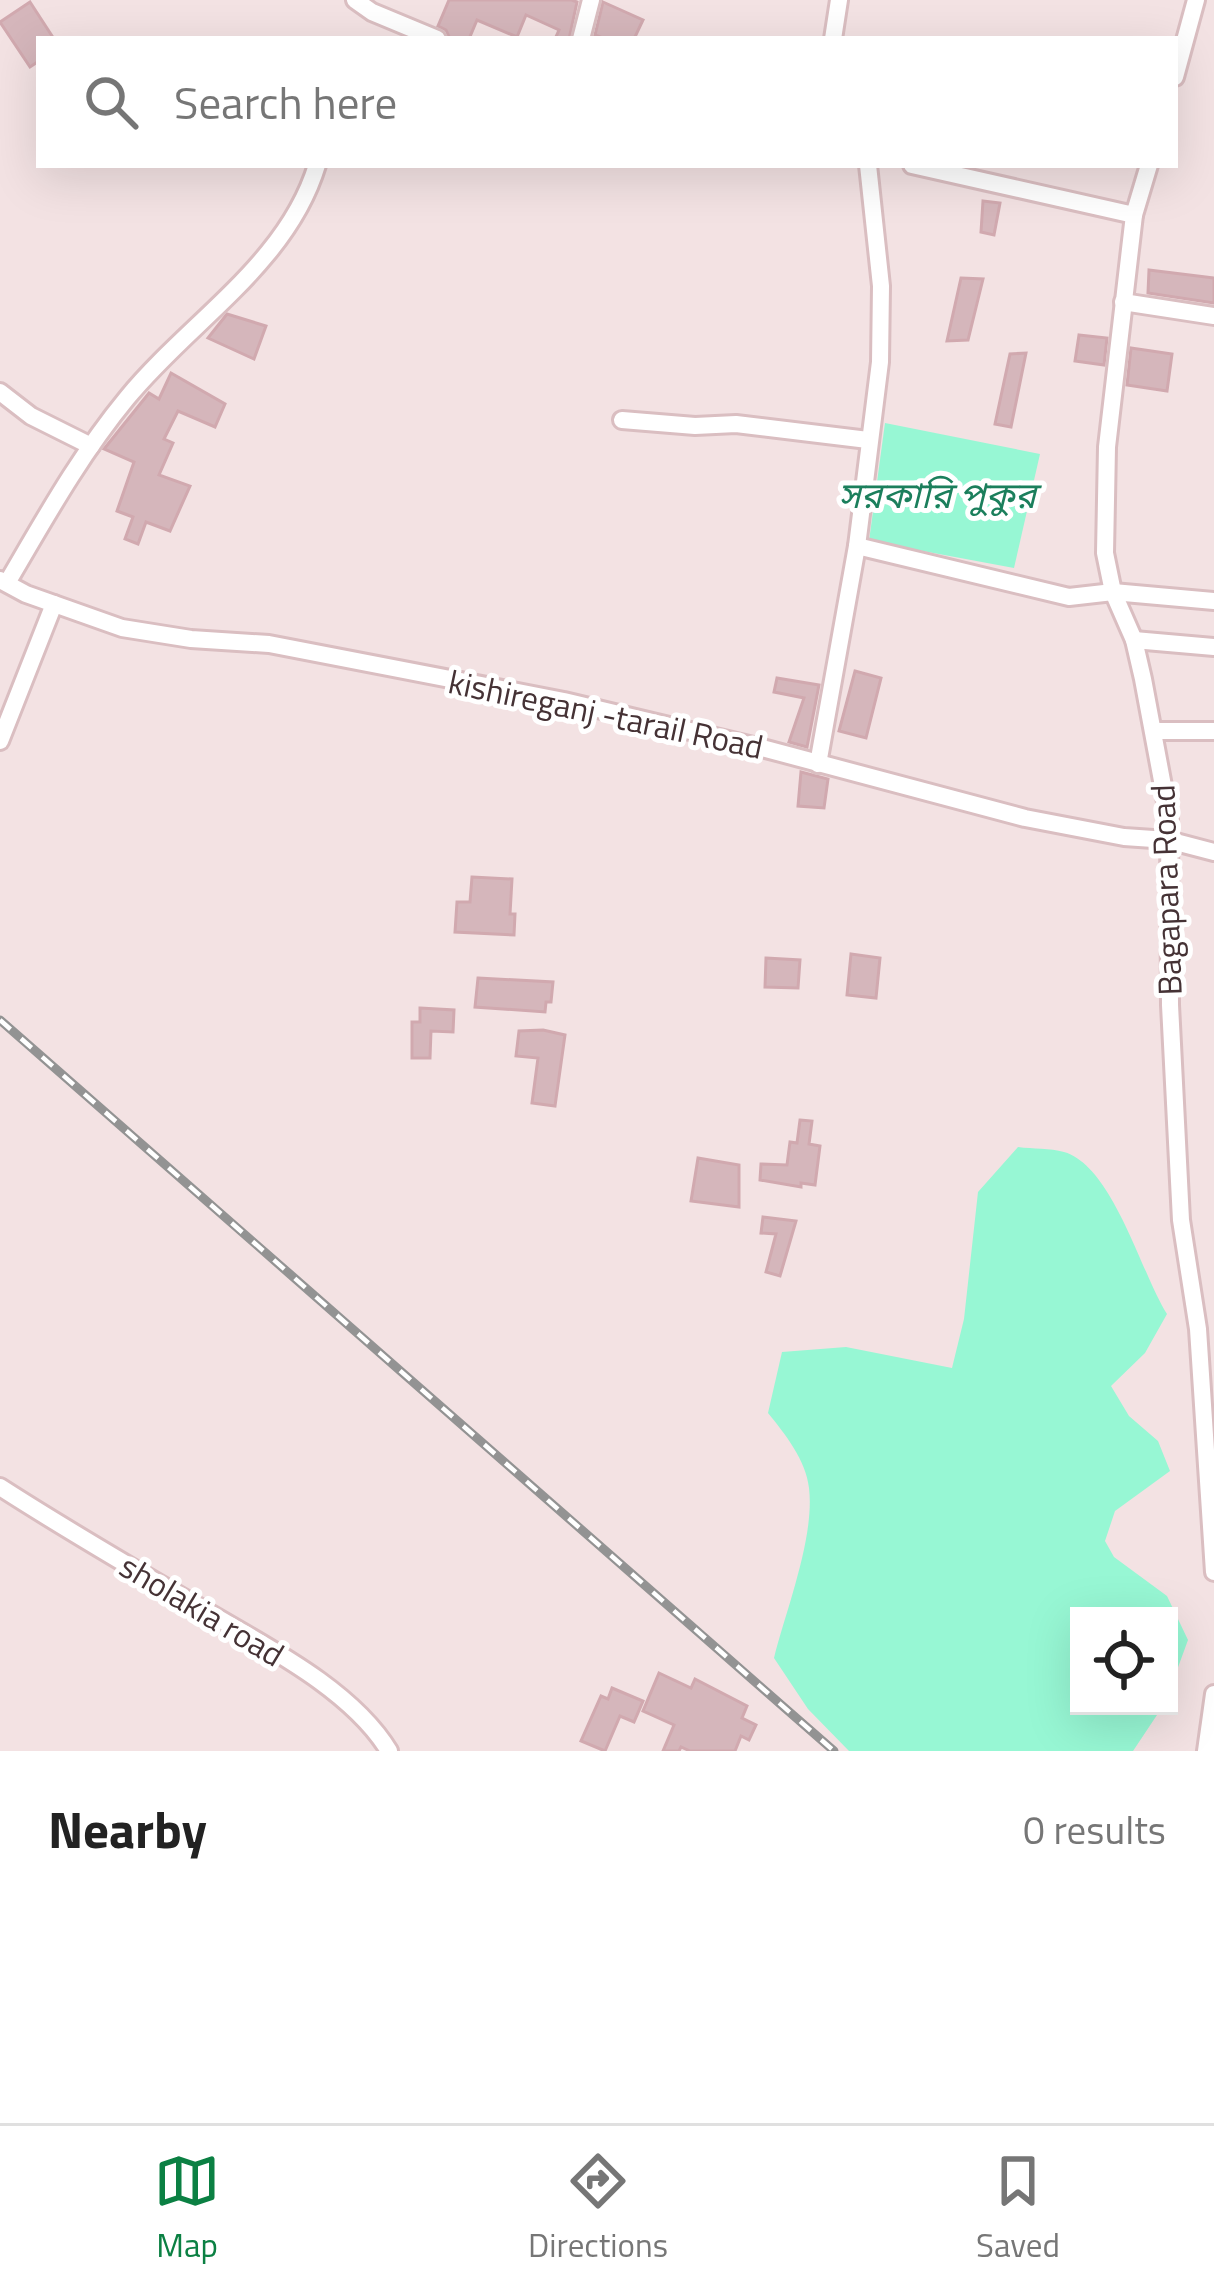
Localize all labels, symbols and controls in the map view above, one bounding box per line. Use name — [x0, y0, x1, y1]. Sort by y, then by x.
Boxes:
search box — [36, 36, 1178, 168]
text: Search here — [174, 68, 397, 136]
icon: search — [78, 69, 144, 135]
water label: সরকারি পুকুর — [838, 467, 1042, 522]
street label: kishireganj -tarail Road — [444, 656, 768, 772]
street label: Bagapara Road — [1137, 784, 1195, 996]
street label: sholakia road — [110, 1541, 294, 1679]
map controls — [1070, 1607, 1178, 1715]
button: locate — [1070, 1607, 1178, 1715]
text: Nearby — [48, 1790, 207, 1868]
text: 0 results — [1023, 1800, 1166, 1859]
tab: Map — [154, 2148, 220, 2270]
tab: Directions — [528, 2148, 668, 2270]
tab: Saved — [976, 2148, 1060, 2270]

